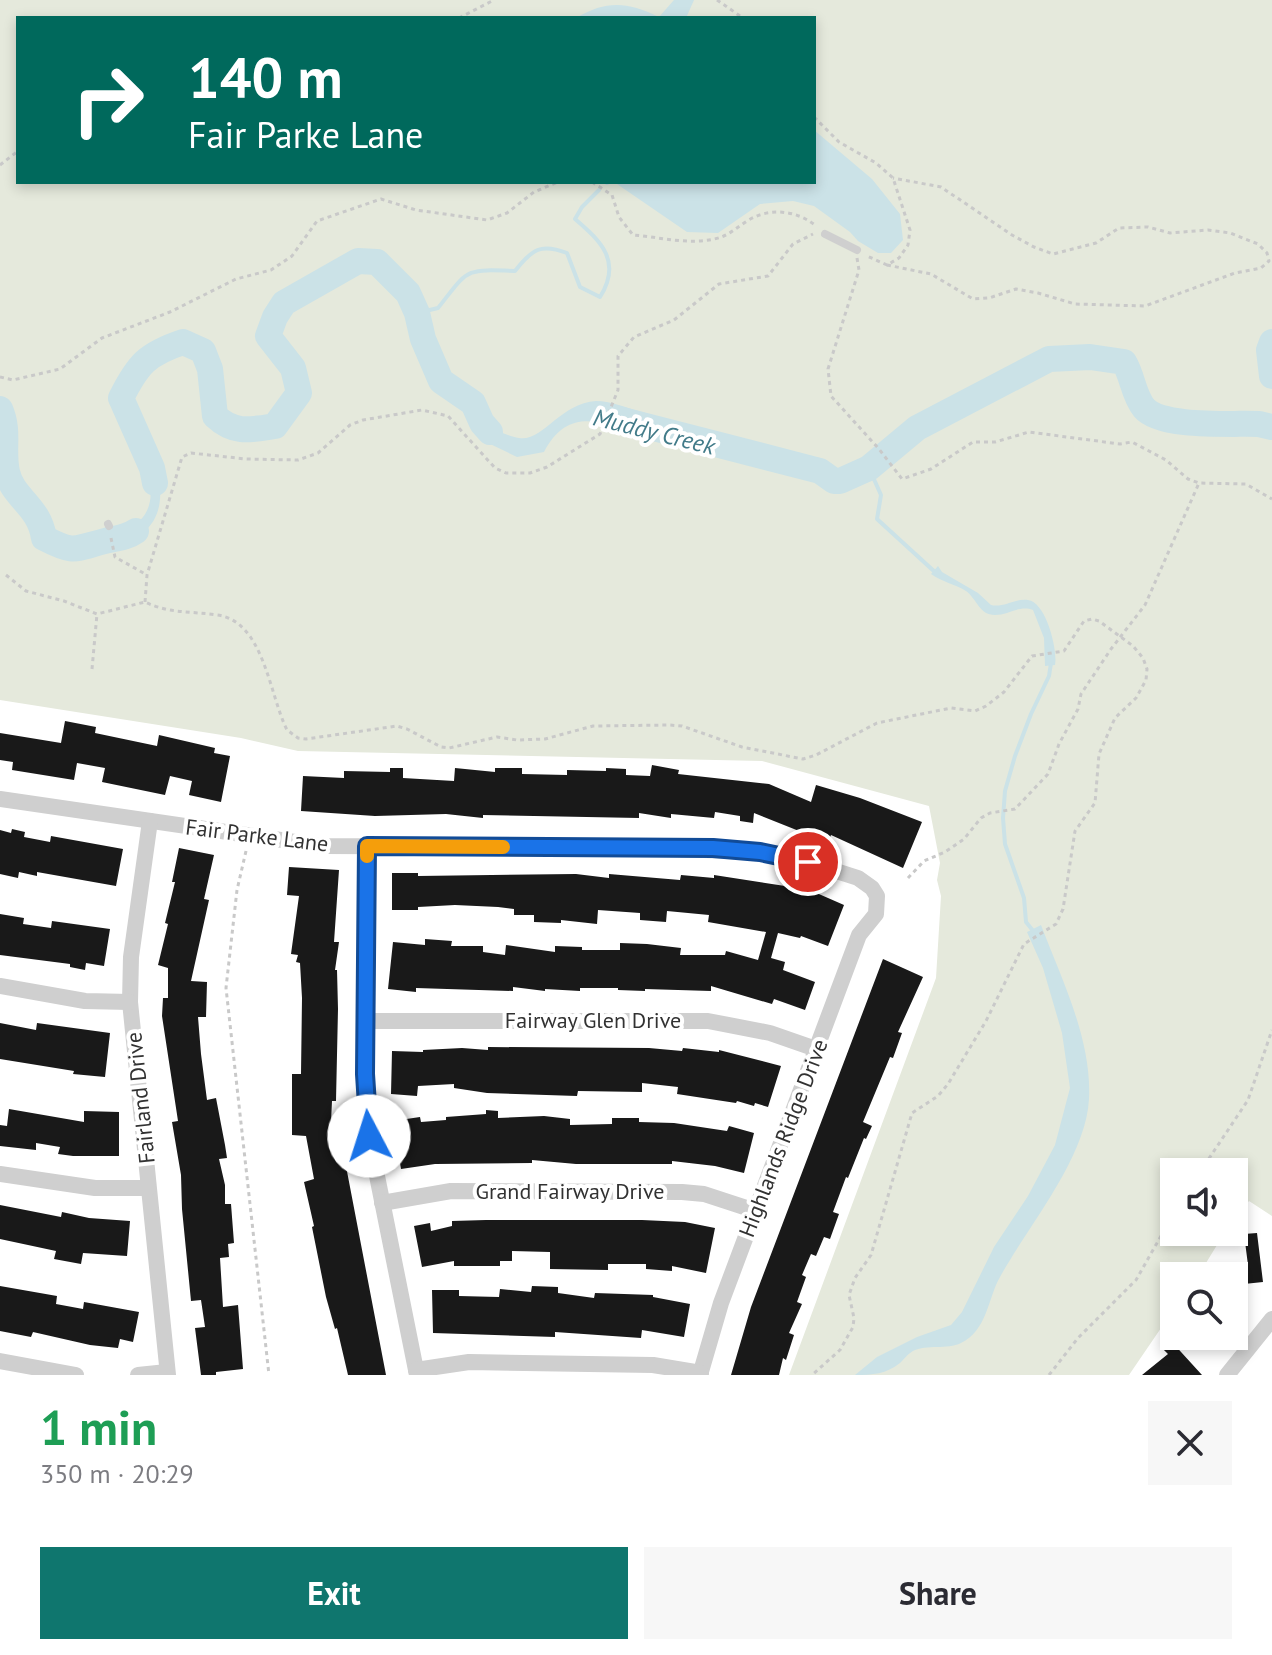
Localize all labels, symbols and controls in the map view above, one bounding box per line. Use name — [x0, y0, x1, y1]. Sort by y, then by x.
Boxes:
text: 140 m — [188, 41, 343, 113]
icon: right — [56, 48, 160, 152]
text: Fair Parke Lane — [188, 111, 423, 158]
water label: Muddy Creek — [590, 401, 719, 462]
street label: Fair Parke Lane — [184, 812, 330, 858]
pin — [774, 828, 842, 896]
icon: arrive — [786, 840, 830, 884]
street label: Fairway Glen Drive — [505, 1006, 681, 1034]
street label: Fairland Drive — [119, 1031, 161, 1165]
street label: Highlands Ridge Drive — [732, 1035, 834, 1241]
position arrow — [327, 1094, 411, 1178]
map controls — [1160, 1158, 1248, 1350]
button: sound — [1160, 1158, 1248, 1246]
street label: Grand Fairway Drive — [476, 1177, 664, 1205]
button: search — [1160, 1262, 1248, 1350]
text: 1 min — [40, 1396, 157, 1458]
button: close — [1148, 1401, 1232, 1485]
text: 350 m · 20:29 — [40, 1457, 194, 1490]
button: Exit — [40, 1547, 628, 1639]
button: Share — [644, 1547, 1232, 1639]

